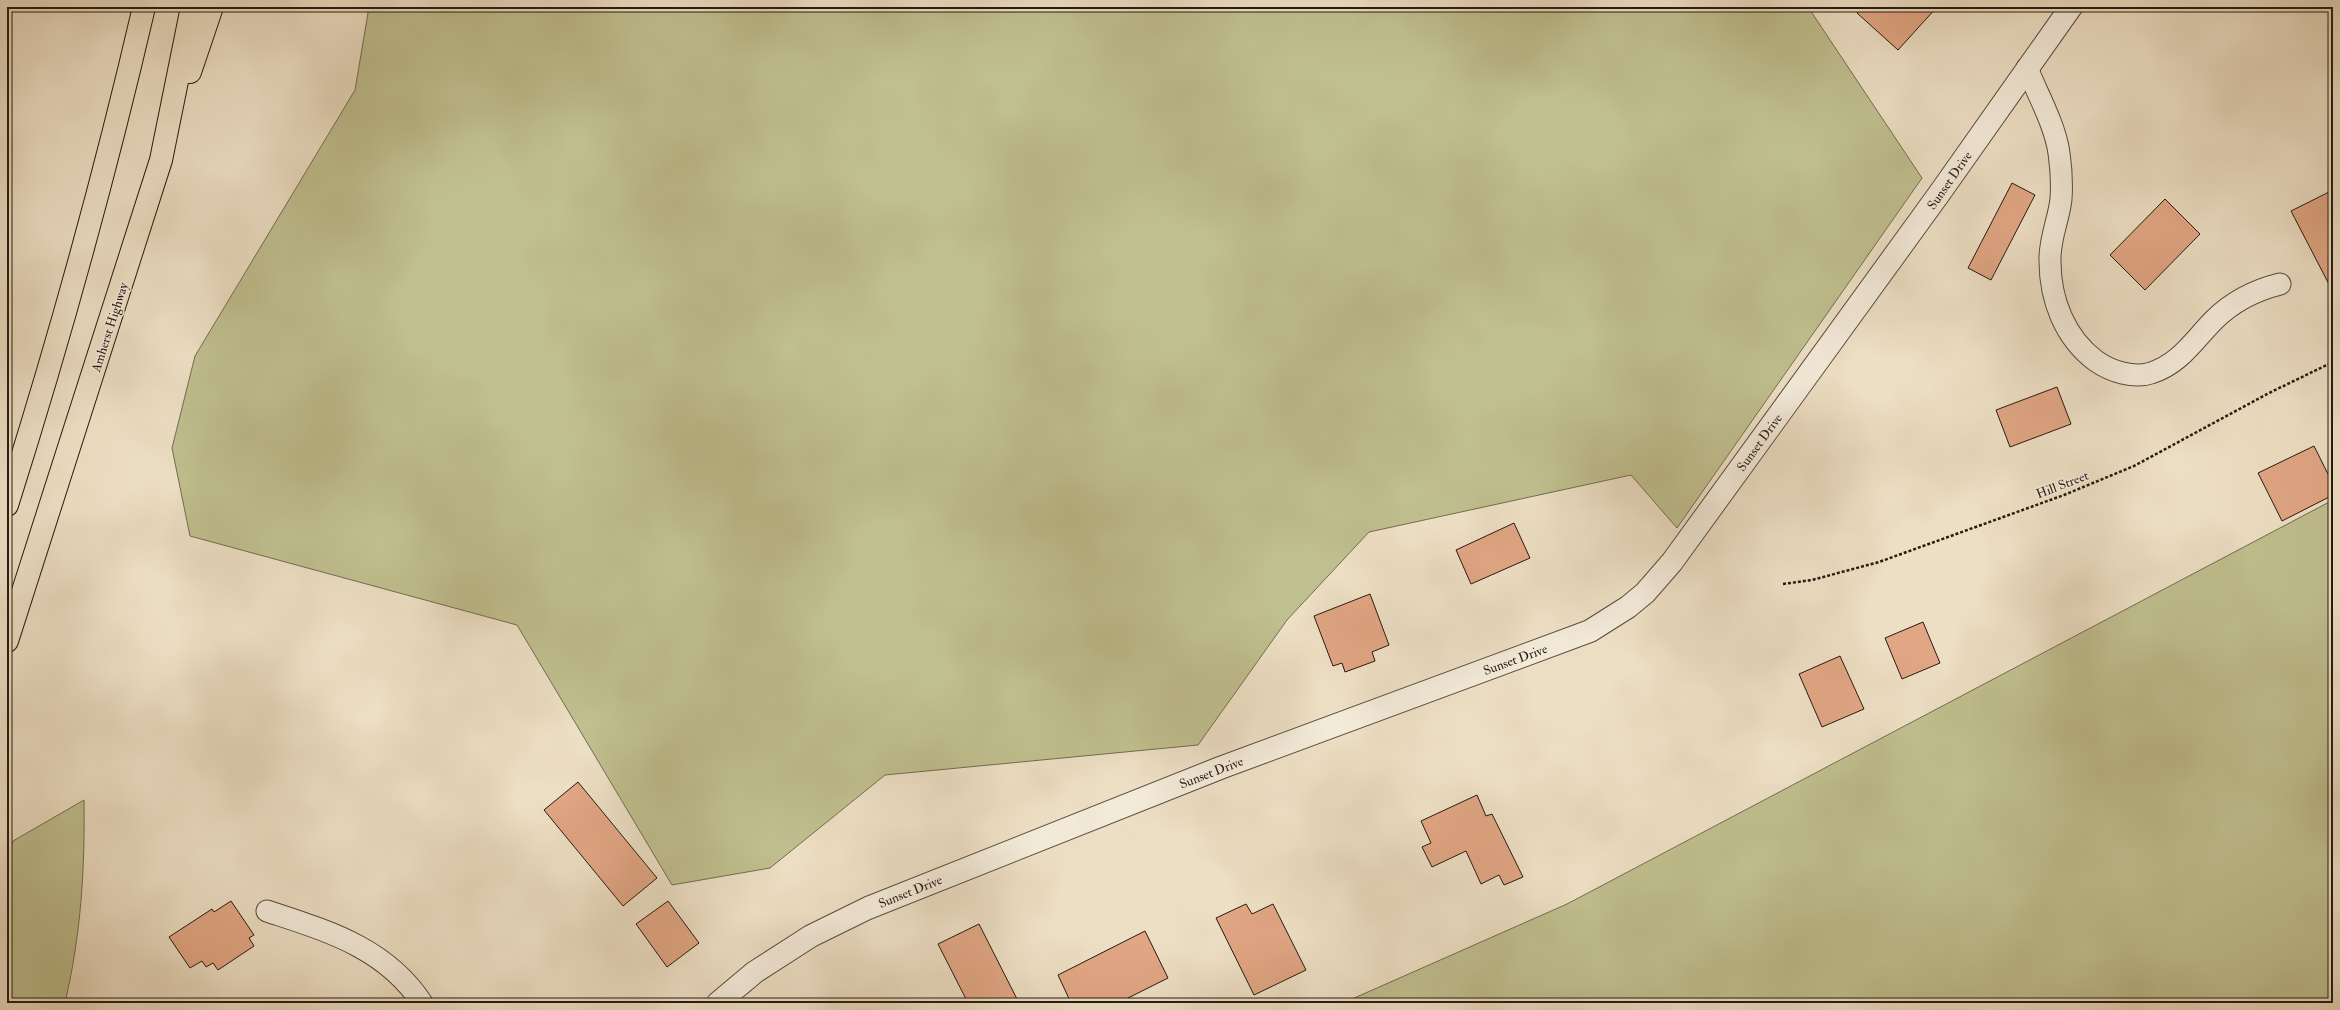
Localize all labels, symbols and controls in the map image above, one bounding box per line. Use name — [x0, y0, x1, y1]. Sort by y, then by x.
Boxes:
street label: Sunset Drive — [1924, 148, 1976, 213]
street label: Amherst Highway — [88, 280, 133, 375]
street label: Sunset Drive — [1734, 410, 1786, 474]
street label: Hill Street — [2034, 468, 2091, 502]
street label: Sunset Drive — [1481, 641, 1550, 679]
street label: Sunset Drive — [1177, 753, 1246, 792]
street label: Sunset Drive — [876, 872, 945, 912]

